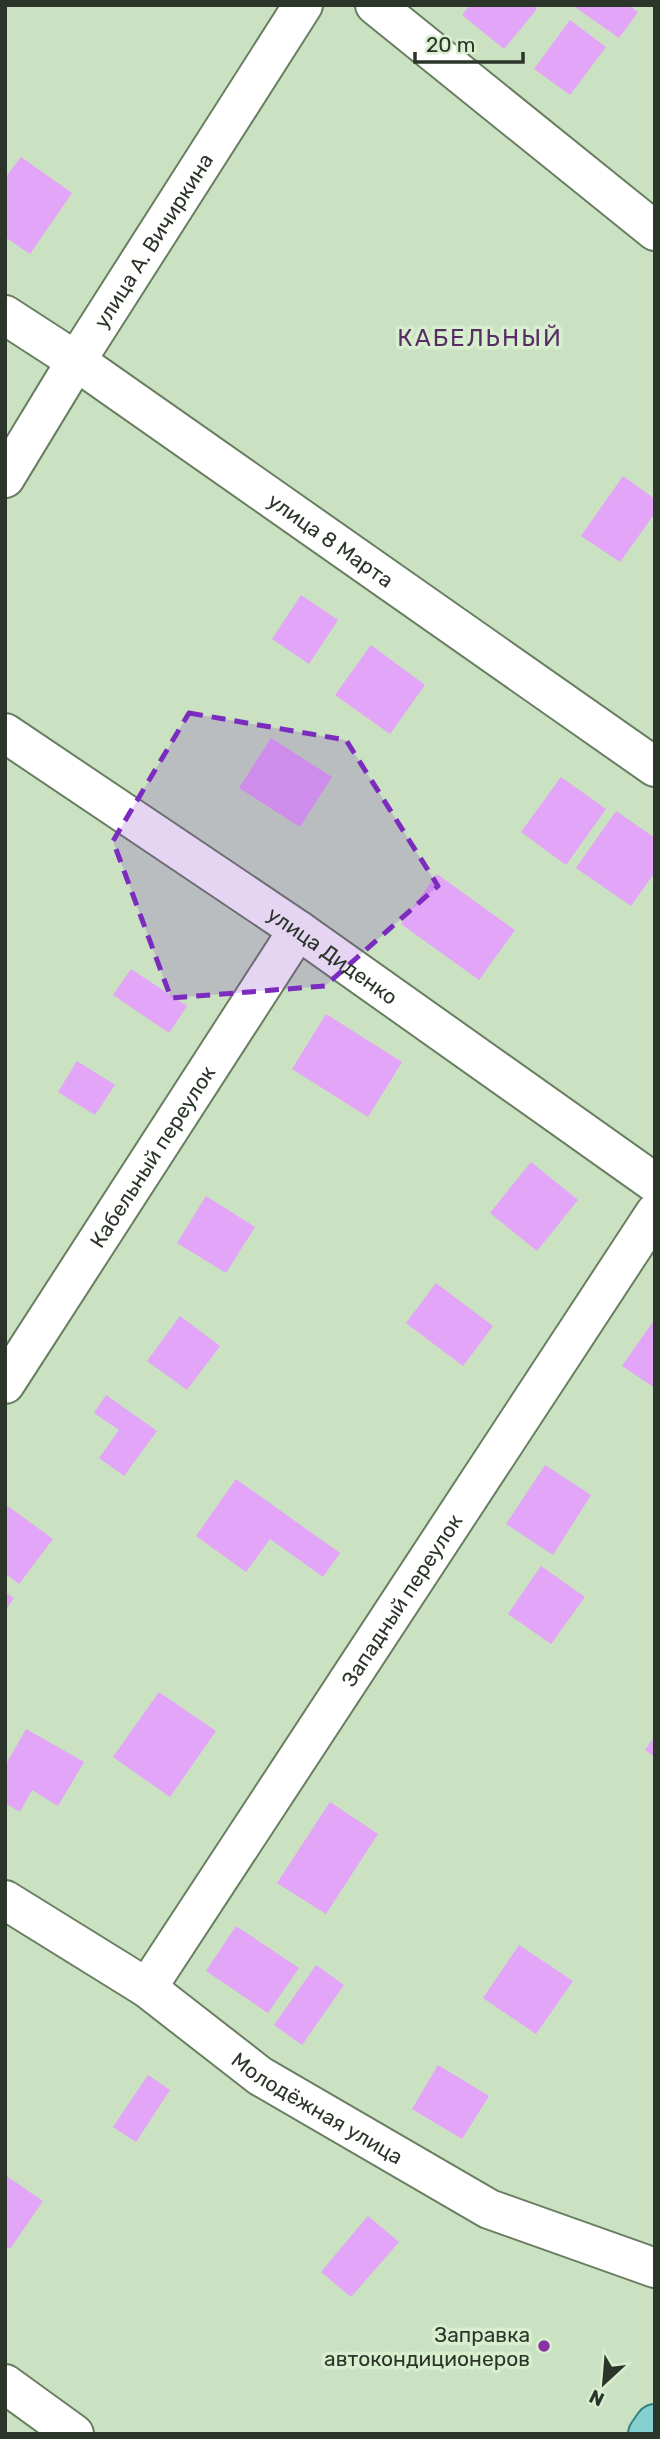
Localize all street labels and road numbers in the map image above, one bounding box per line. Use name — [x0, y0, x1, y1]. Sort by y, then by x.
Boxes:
street label: улица А. Вичиркина — [88, 148, 218, 332]
street label: улица 8 Марта — [263, 487, 398, 592]
street label: улица Диденко — [263, 901, 403, 1009]
street label: Кабельный переулок — [84, 1061, 220, 1252]
street label: Западный переулок — [336, 1509, 467, 1691]
street label: Молодёжная улица — [227, 2046, 408, 2169]

